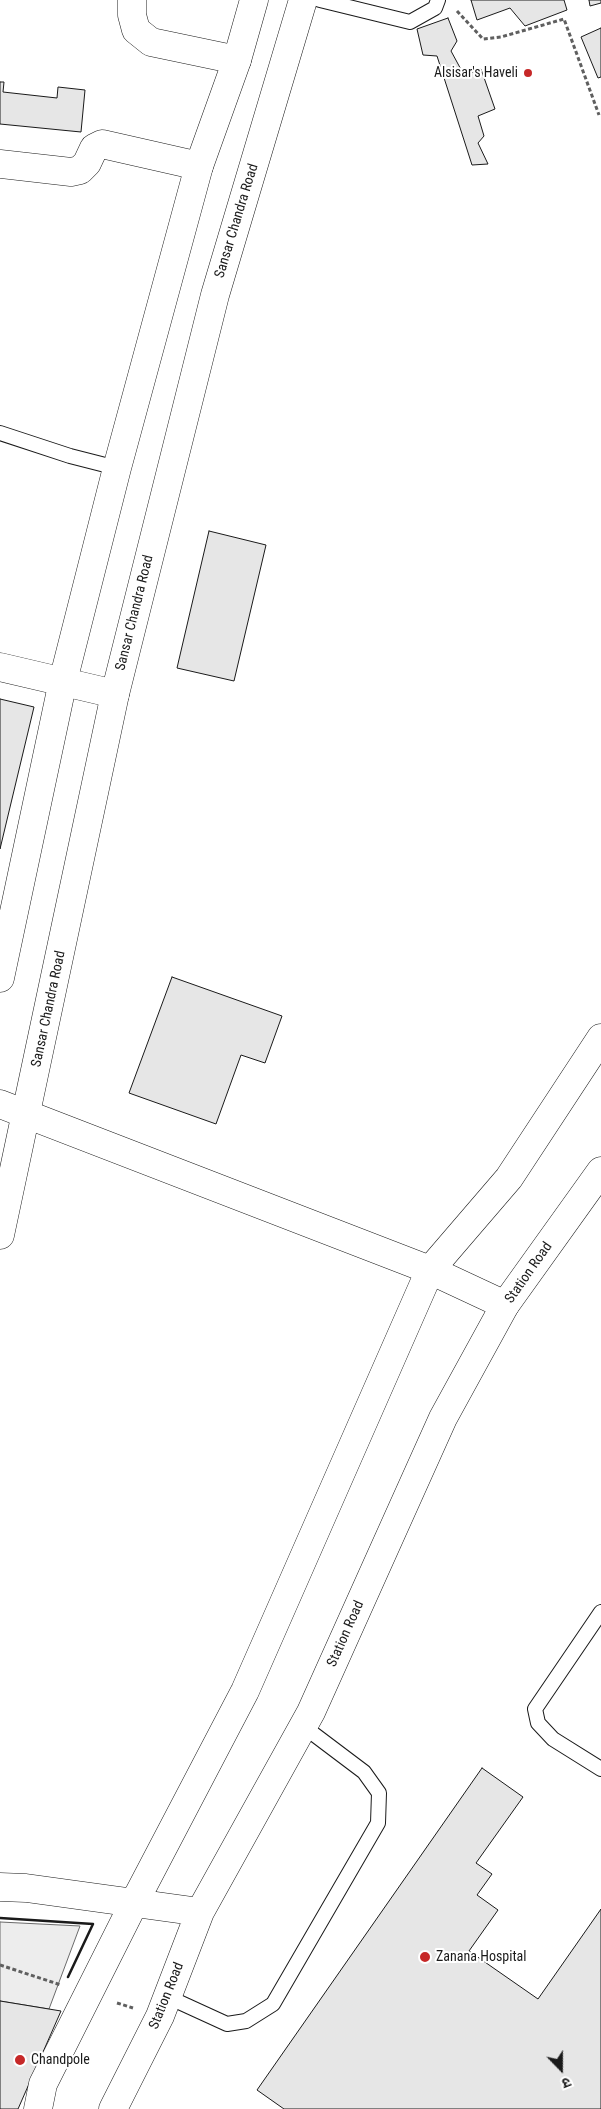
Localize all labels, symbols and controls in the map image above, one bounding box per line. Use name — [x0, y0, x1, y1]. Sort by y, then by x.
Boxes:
place label: Alsisar's Haveli — [434, 65, 518, 81]
marker: Alsisar's Haveli — [522, 67, 534, 79]
street label: Sansar Chandra Road — [212, 162, 262, 280]
street label: Sansar Chandra Road — [113, 553, 157, 673]
street label: Sansar Chandra Road — [28, 949, 70, 1069]
street label: Station Road — [502, 1239, 556, 1307]
street label: Station Road — [324, 1598, 368, 1670]
place label: Zanana Hospital — [436, 1949, 526, 1965]
marker: Zanana Hospital — [418, 1950, 432, 1964]
street label: Station Road — [146, 1960, 188, 2032]
north arrow — [536, 2044, 586, 2094]
place label: Chandpole — [31, 2052, 90, 2068]
marker: Chandpole — [13, 2053, 27, 2067]
text: उ — [560, 2074, 573, 2092]

